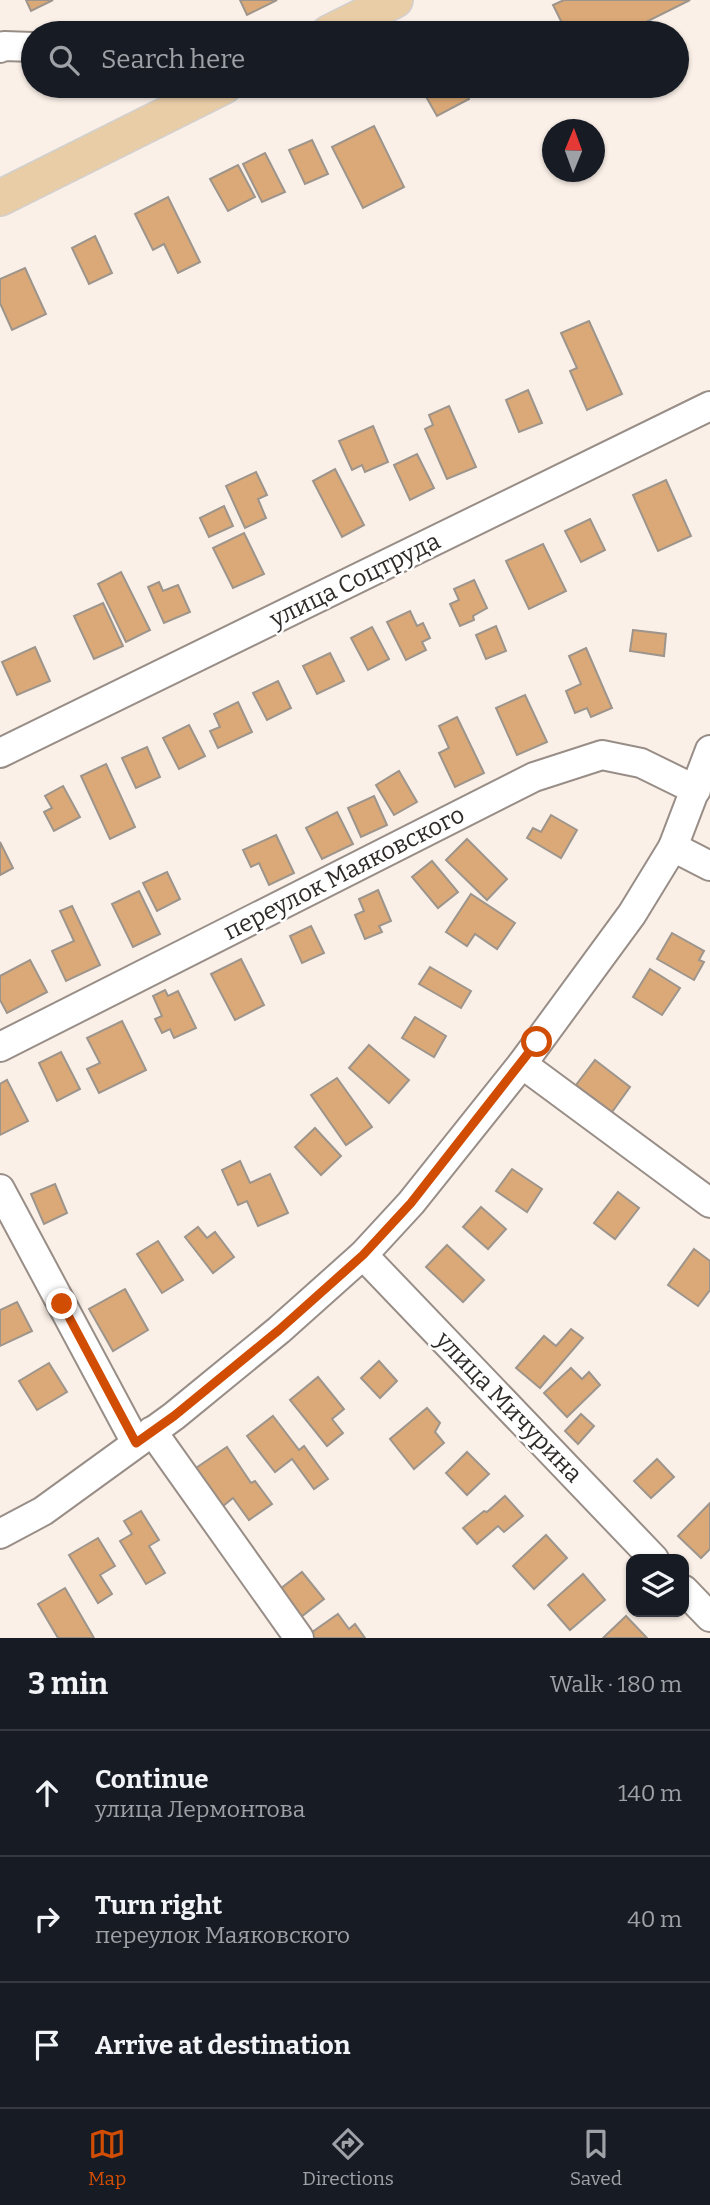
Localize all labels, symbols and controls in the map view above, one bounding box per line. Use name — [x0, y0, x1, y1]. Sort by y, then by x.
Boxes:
search box — [21, 21, 689, 98]
icon: search — [45, 41, 83, 79]
text: Search here — [101, 44, 245, 75]
north arrow — [542, 119, 605, 182]
street label: улица Соцтруда — [265, 527, 445, 634]
street label: переулок Маяковского — [219, 800, 469, 946]
route start — [521, 1026, 552, 1057]
route end — [46, 1288, 77, 1319]
street label: улица Мичурина — [429, 1325, 588, 1488]
map controls — [626, 1554, 689, 1617]
button: layers — [626, 1554, 689, 1617]
text: 3 min — [28, 1666, 108, 1702]
text: Walk · 180 m — [550, 1670, 682, 1698]
text: Continue — [95, 1764, 209, 1795]
icon: ahead — [28, 1774, 66, 1812]
text: 140 m — [618, 1779, 682, 1807]
text: улица Лермонтова — [95, 1795, 305, 1823]
text: Turn right — [95, 1890, 222, 1921]
icon: right — [28, 1900, 66, 1938]
text: 40 m — [627, 1905, 682, 1933]
text: переулок Маяковского — [95, 1921, 350, 1949]
icon: arrive — [28, 2026, 66, 2064]
text: Arrive at destination — [95, 2030, 350, 2061]
tab: Map — [88, 2125, 126, 2190]
tab: Directions — [302, 2125, 394, 2190]
tab: Saved — [570, 2125, 622, 2190]

